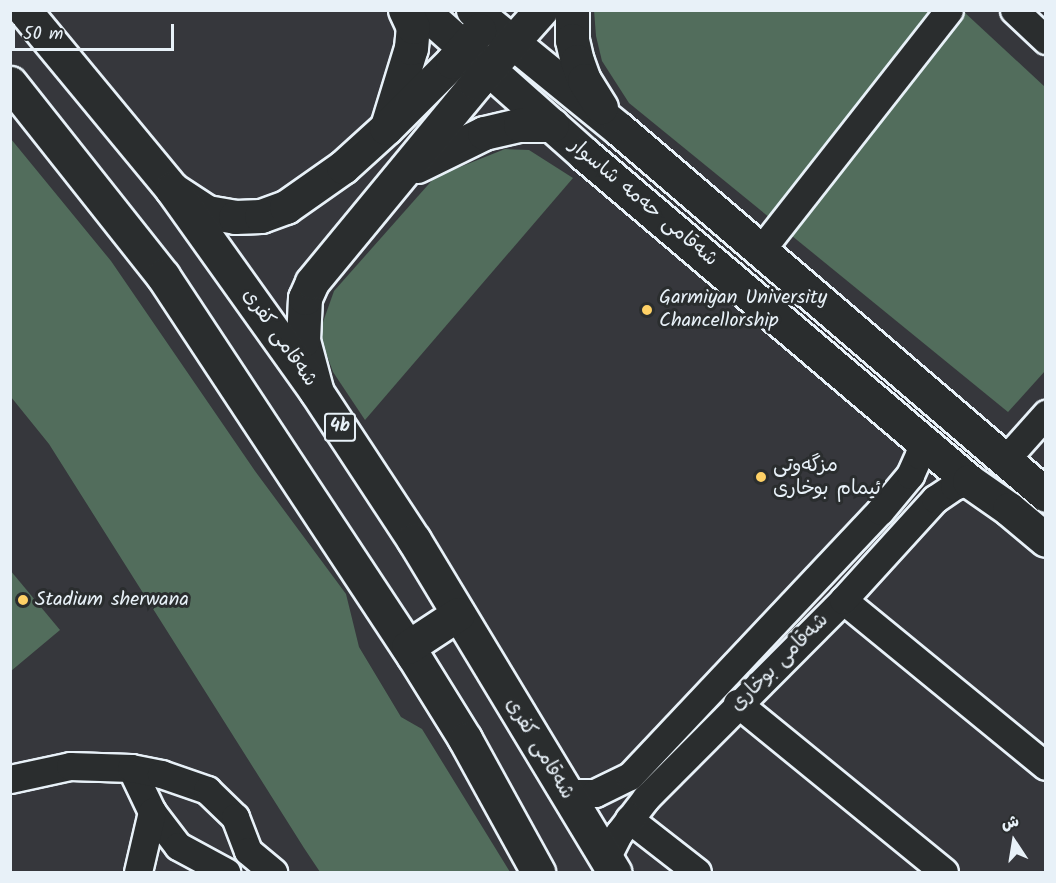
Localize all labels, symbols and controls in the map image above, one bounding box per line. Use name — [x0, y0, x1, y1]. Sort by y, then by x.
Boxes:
scale bar — [15, 12, 177, 50]
text: 50 m — [23, 20, 63, 49]
street label: شەقامی حەمە شاسوار — [564, 134, 722, 272]
street label: شەقامی کفری — [236, 284, 322, 392]
place label: Garmiyan University Chancellorship — [659, 286, 827, 333]
marker: Garmiyan University Chancellorship — [640, 303, 654, 317]
road number: 4b — [324, 412, 356, 442]
place label: مزگەوتی ئیمام بوخاری — [773, 454, 881, 501]
marker: مزگەوتی ئیمام بوخاری — [754, 470, 768, 484]
place label: Stadium sherwana — [35, 588, 189, 612]
marker: Stadium sherwana — [16, 593, 30, 607]
street label: شەقامی بوخاری — [726, 609, 834, 717]
street label: شەقامی کفری — [499, 694, 579, 804]
text: ش — [999, 809, 1021, 837]
north arrow — [984, 811, 1044, 871]

